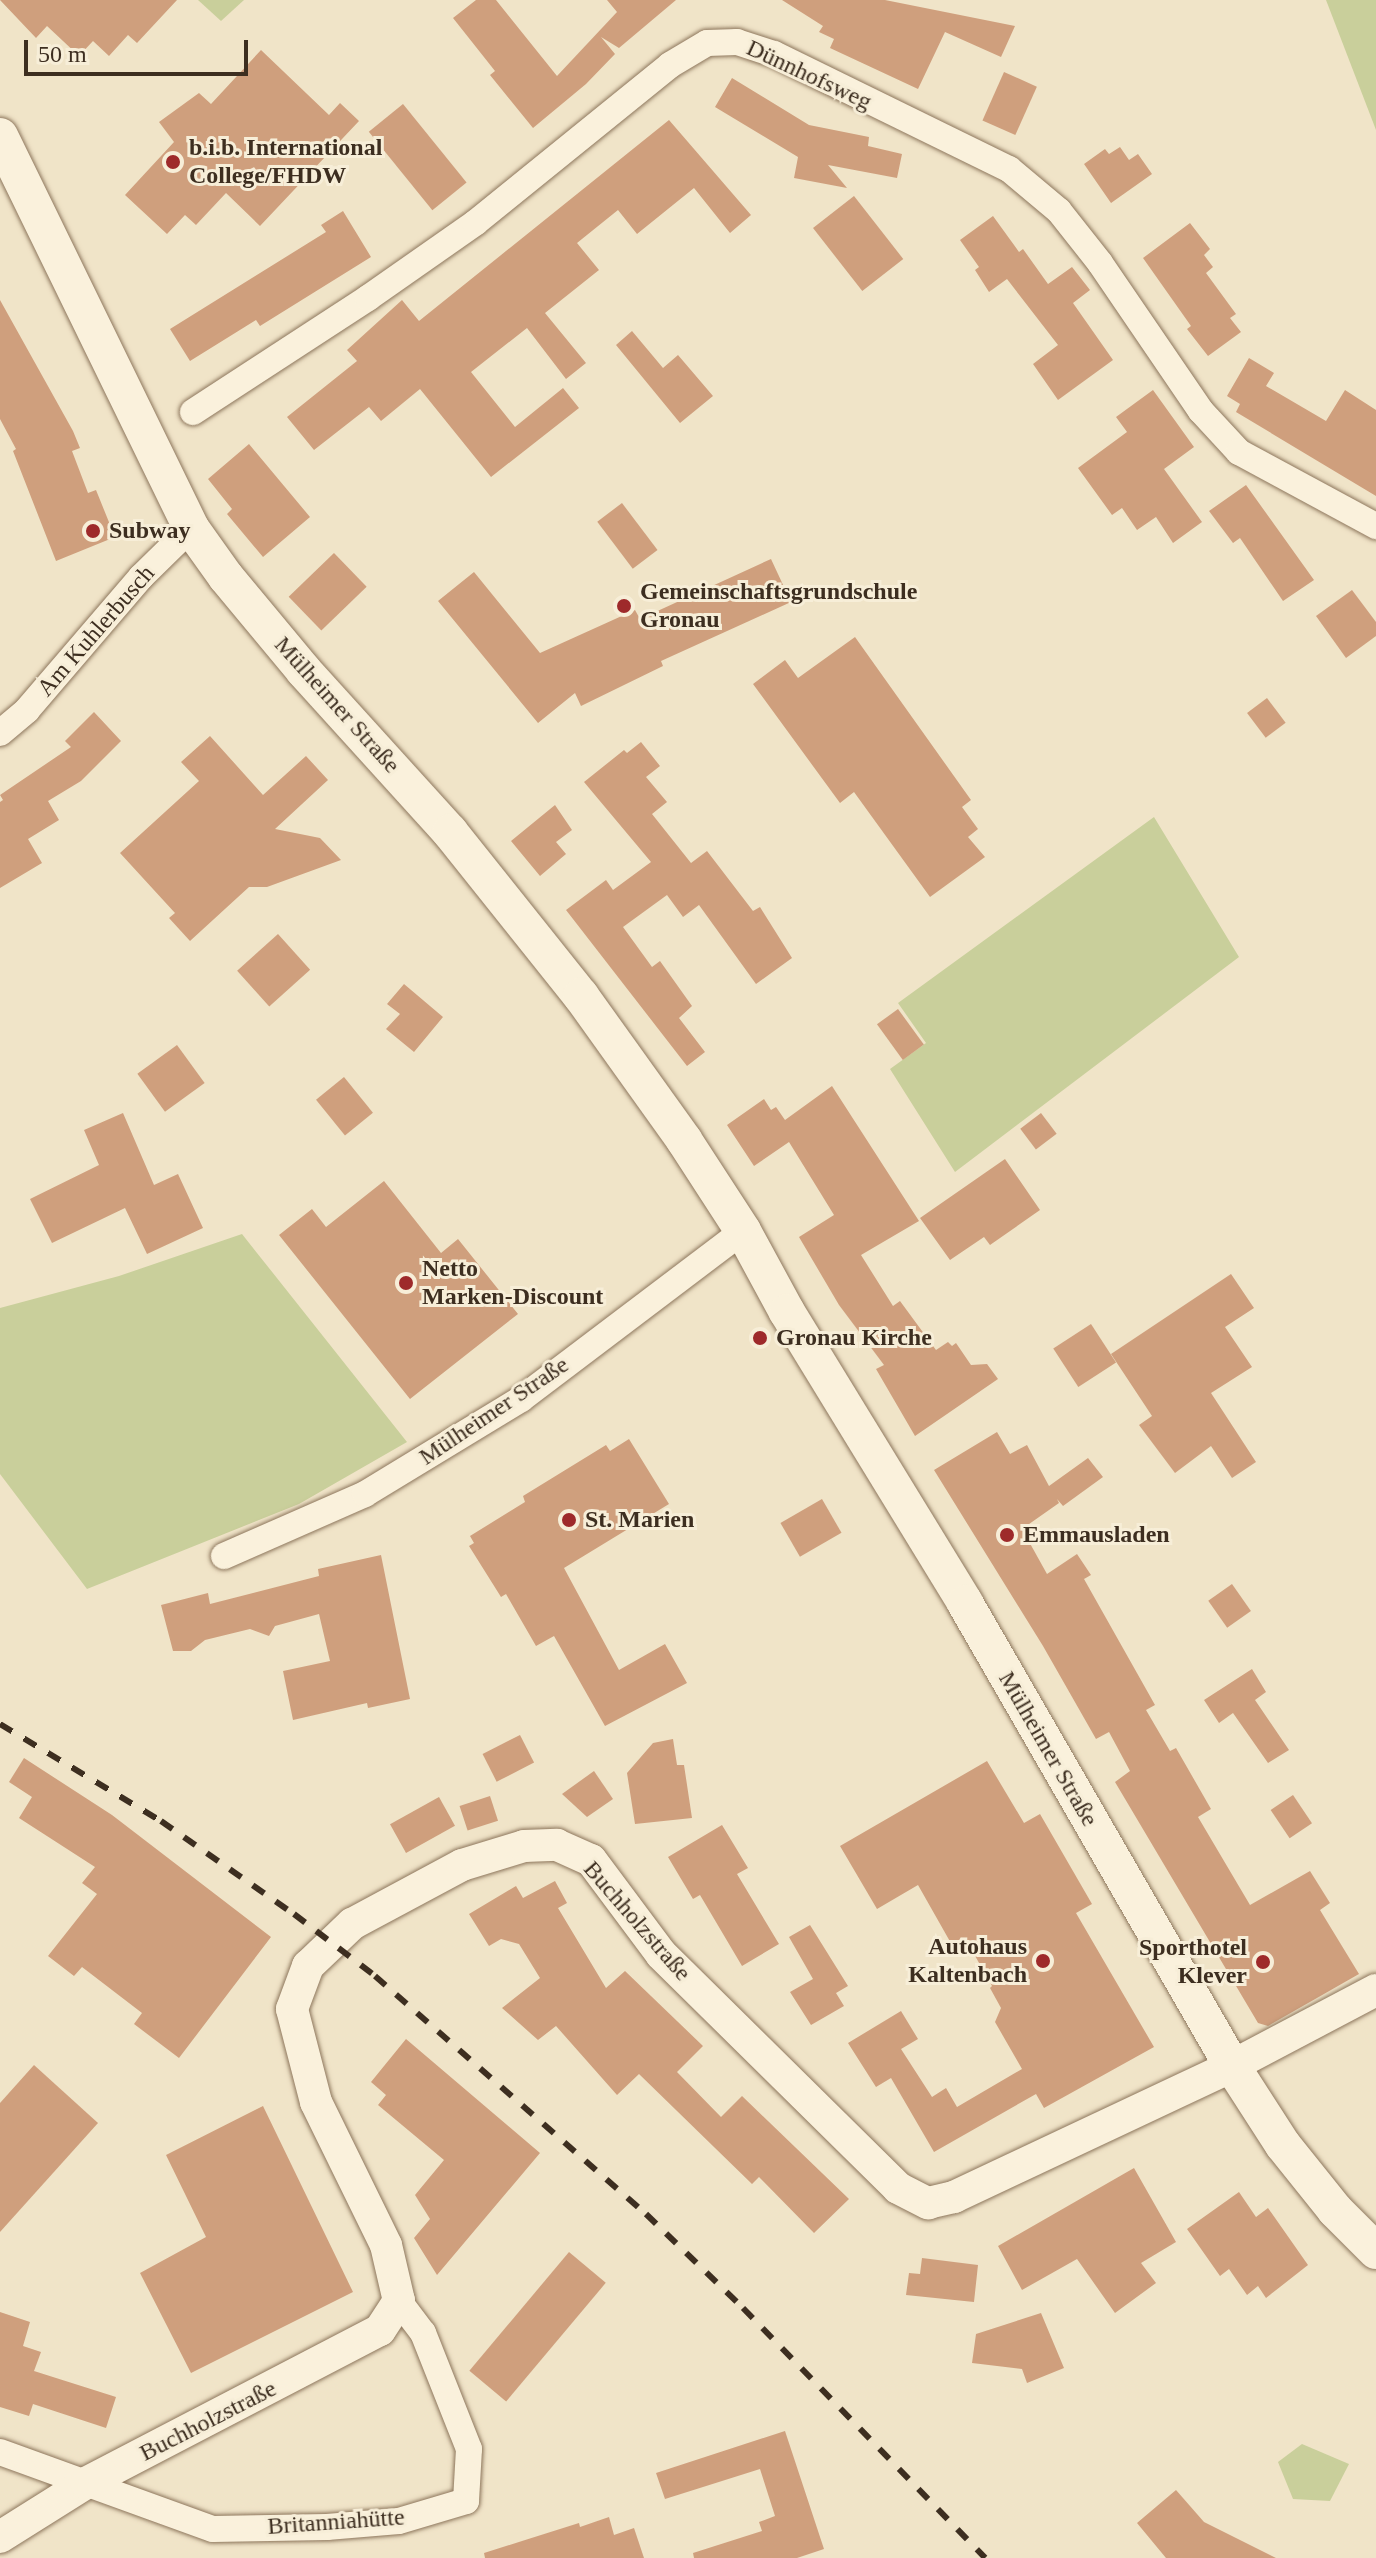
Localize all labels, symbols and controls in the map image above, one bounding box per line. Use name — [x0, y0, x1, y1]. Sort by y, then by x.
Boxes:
scale bar — [28, 24, 252, 74]
street label: Dünnhofsweg — [742, 33, 876, 117]
text: 50 m — [38, 41, 87, 67]
place label: b.i.b. International College/FHDW — [189, 134, 382, 190]
marker: b.i.b. International College/FHDW — [164, 153, 182, 171]
place label: Subway — [109, 517, 190, 545]
marker: Subway — [84, 522, 102, 540]
street label: Am Kuhlerbusch — [31, 559, 161, 703]
place label: Gemeinschaftsgrundschule Gronau — [640, 578, 917, 634]
marker: Gemeinschaftsgrundschule Gronau — [615, 597, 633, 615]
street label: Mülheimer Straße — [268, 631, 406, 779]
place label: Netto Marken-Discount — [422, 1255, 603, 1311]
marker: Netto Marken-Discount — [397, 1274, 415, 1292]
place label: Gronau Kirche — [776, 1324, 932, 1352]
marker: Gronau Kirche — [751, 1329, 769, 1347]
street label: Mülheimer Straße — [414, 1350, 574, 1472]
place label: St. Marien — [585, 1506, 694, 1534]
marker: St. Marien — [560, 1511, 578, 1529]
place label: Emmausladen — [1023, 1521, 1170, 1549]
marker: Emmausladen — [998, 1526, 1016, 1544]
street label: Mülheimer Straße — [992, 1666, 1104, 1832]
street label: Buchholzstraße — [577, 1855, 697, 1987]
place label: Autohaus Kaltenbach — [908, 1933, 1027, 1989]
place label: Sporthotel Klever — [1139, 1934, 1247, 1990]
marker: Autohaus Kaltenbach — [1034, 1952, 1052, 1970]
marker: Sporthotel Klever — [1254, 1953, 1272, 1971]
street label: Buchholzstraße — [135, 2374, 281, 2468]
street label: Britanniahütte — [267, 2503, 405, 2541]

